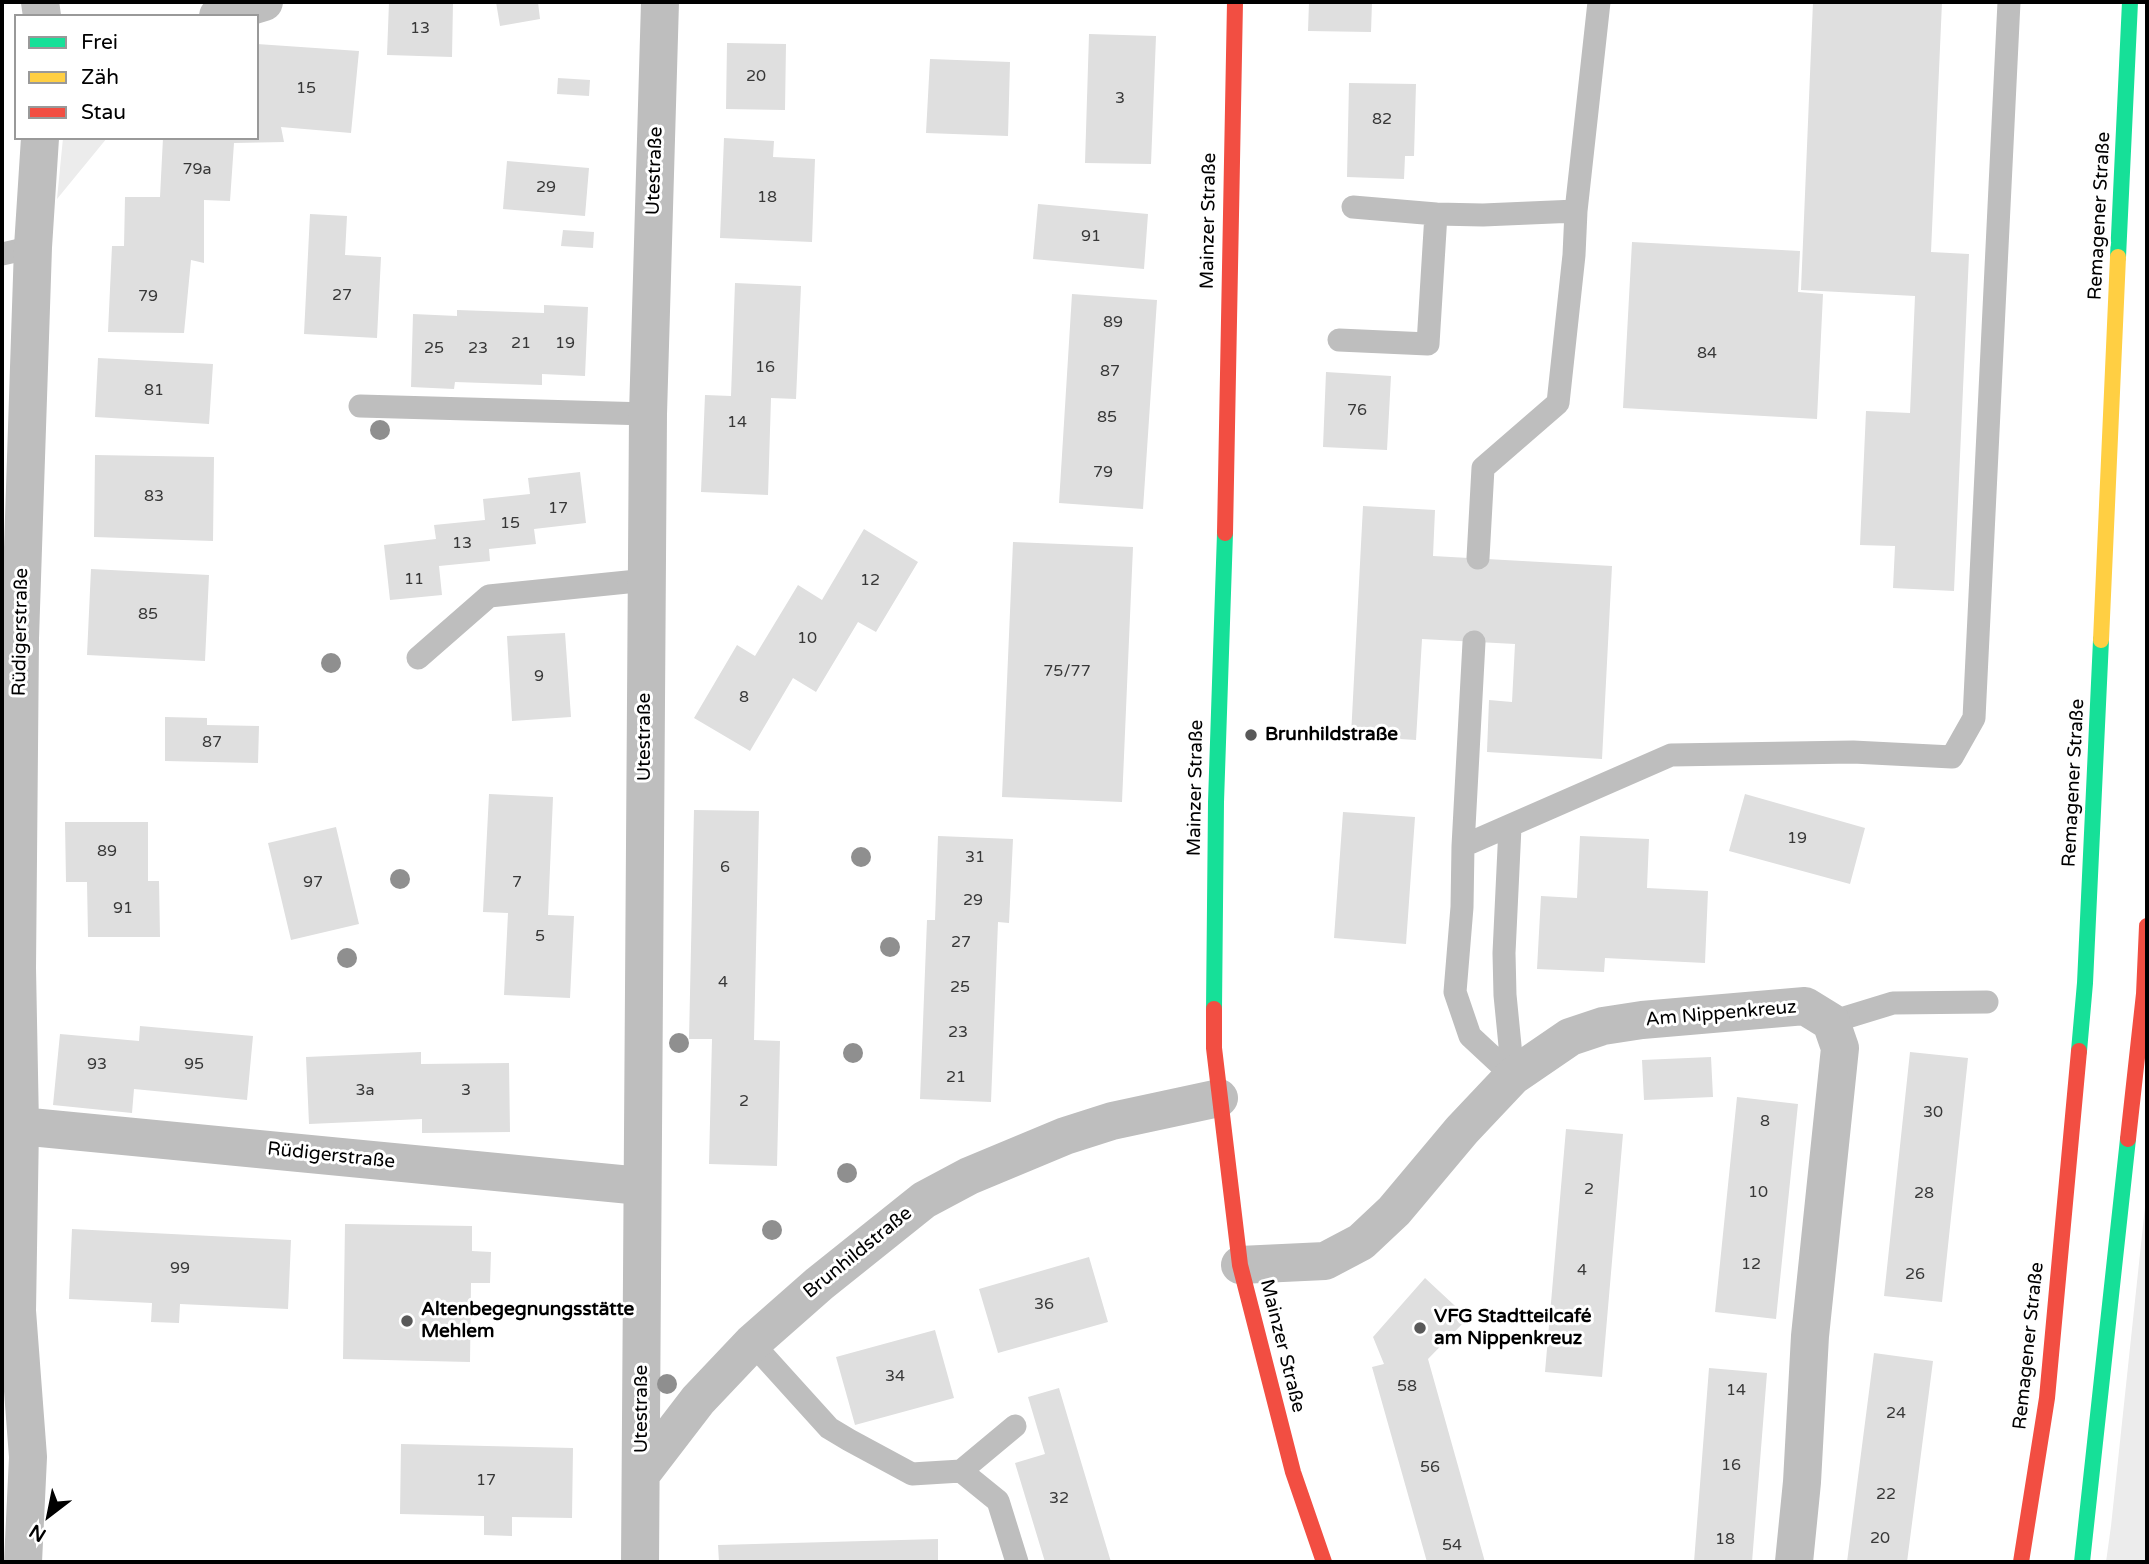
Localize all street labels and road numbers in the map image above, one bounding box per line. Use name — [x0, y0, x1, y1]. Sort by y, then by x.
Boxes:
street label: Utestraße — [642, 126, 668, 216]
street label: Remagener Straße — [2084, 131, 2116, 301]
street label: Mainzer Straße — [1196, 153, 1222, 289]
street label: Rüdigerstraße — [8, 568, 34, 696]
street label: Utestraße — [634, 693, 656, 781]
street label: Remagener Straße — [2058, 698, 2090, 868]
street label: Mainzer Straße — [1183, 720, 1209, 856]
street label: Am Nippenkreuz — [1644, 996, 1798, 1032]
street label: Rüdigerstraße — [266, 1138, 396, 1174]
street label: Brunhildstraße — [799, 1202, 917, 1304]
street label: Remagener Straße — [2009, 1261, 2049, 1431]
street label: Mainzer Straße — [1254, 1277, 1310, 1415]
street label: Utestraße — [631, 1365, 653, 1453]

